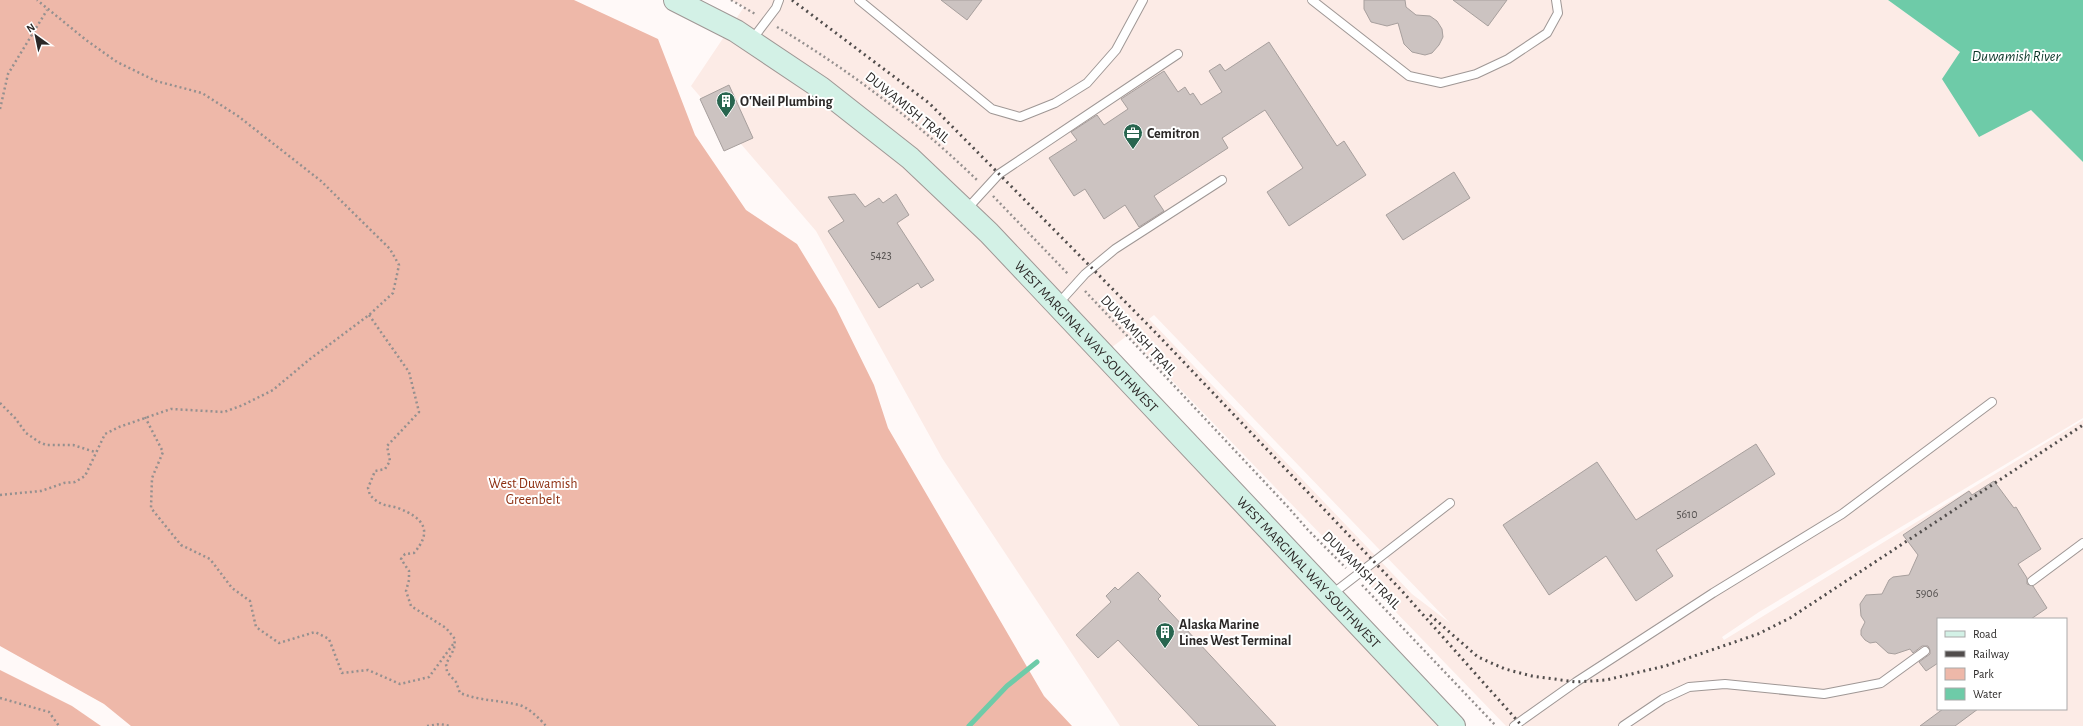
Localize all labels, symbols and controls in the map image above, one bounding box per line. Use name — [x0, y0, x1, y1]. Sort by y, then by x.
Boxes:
north arrow — [16, 16, 56, 56]
text: N — [25, 21, 37, 35]
water label: Duwamish River — [1972, 49, 2061, 64]
street label: DUWAMISH TRAIL — [863, 70, 952, 146]
building icon: O'Neil Plumbing — [715, 90, 737, 118]
place label: O'Neil Plumbing — [740, 95, 834, 109]
office icon: Cemitron — [1122, 122, 1144, 150]
place label: Cemitron — [1147, 127, 1199, 141]
house number: 5423 — [870, 249, 892, 261]
street label: WEST MARGINAL WAY SOUTHWEST — [1011, 259, 1160, 415]
street label: DUWAMISH TRAIL — [1098, 293, 1179, 378]
park label: West Duwamish Greenbelt — [489, 477, 577, 507]
street label: WEST MARGINAL WAY SOUTHWEST — [1234, 494, 1383, 651]
house number: 5610 — [1676, 508, 1698, 520]
street label: DUWAMISH TRAIL — [1320, 529, 1403, 612]
house number: 5906 — [1916, 587, 1939, 599]
place label: Alaska Marine Lines West Terminal — [1179, 618, 1291, 648]
legend — [1937, 618, 2067, 710]
building icon: Alaska Marine Lines West Terminal — [1154, 621, 1176, 649]
text: Road — [1973, 628, 1997, 640]
text: Railway — [1973, 648, 2009, 661]
text: Park — [1973, 668, 1994, 680]
text: Water — [1973, 688, 2002, 700]

